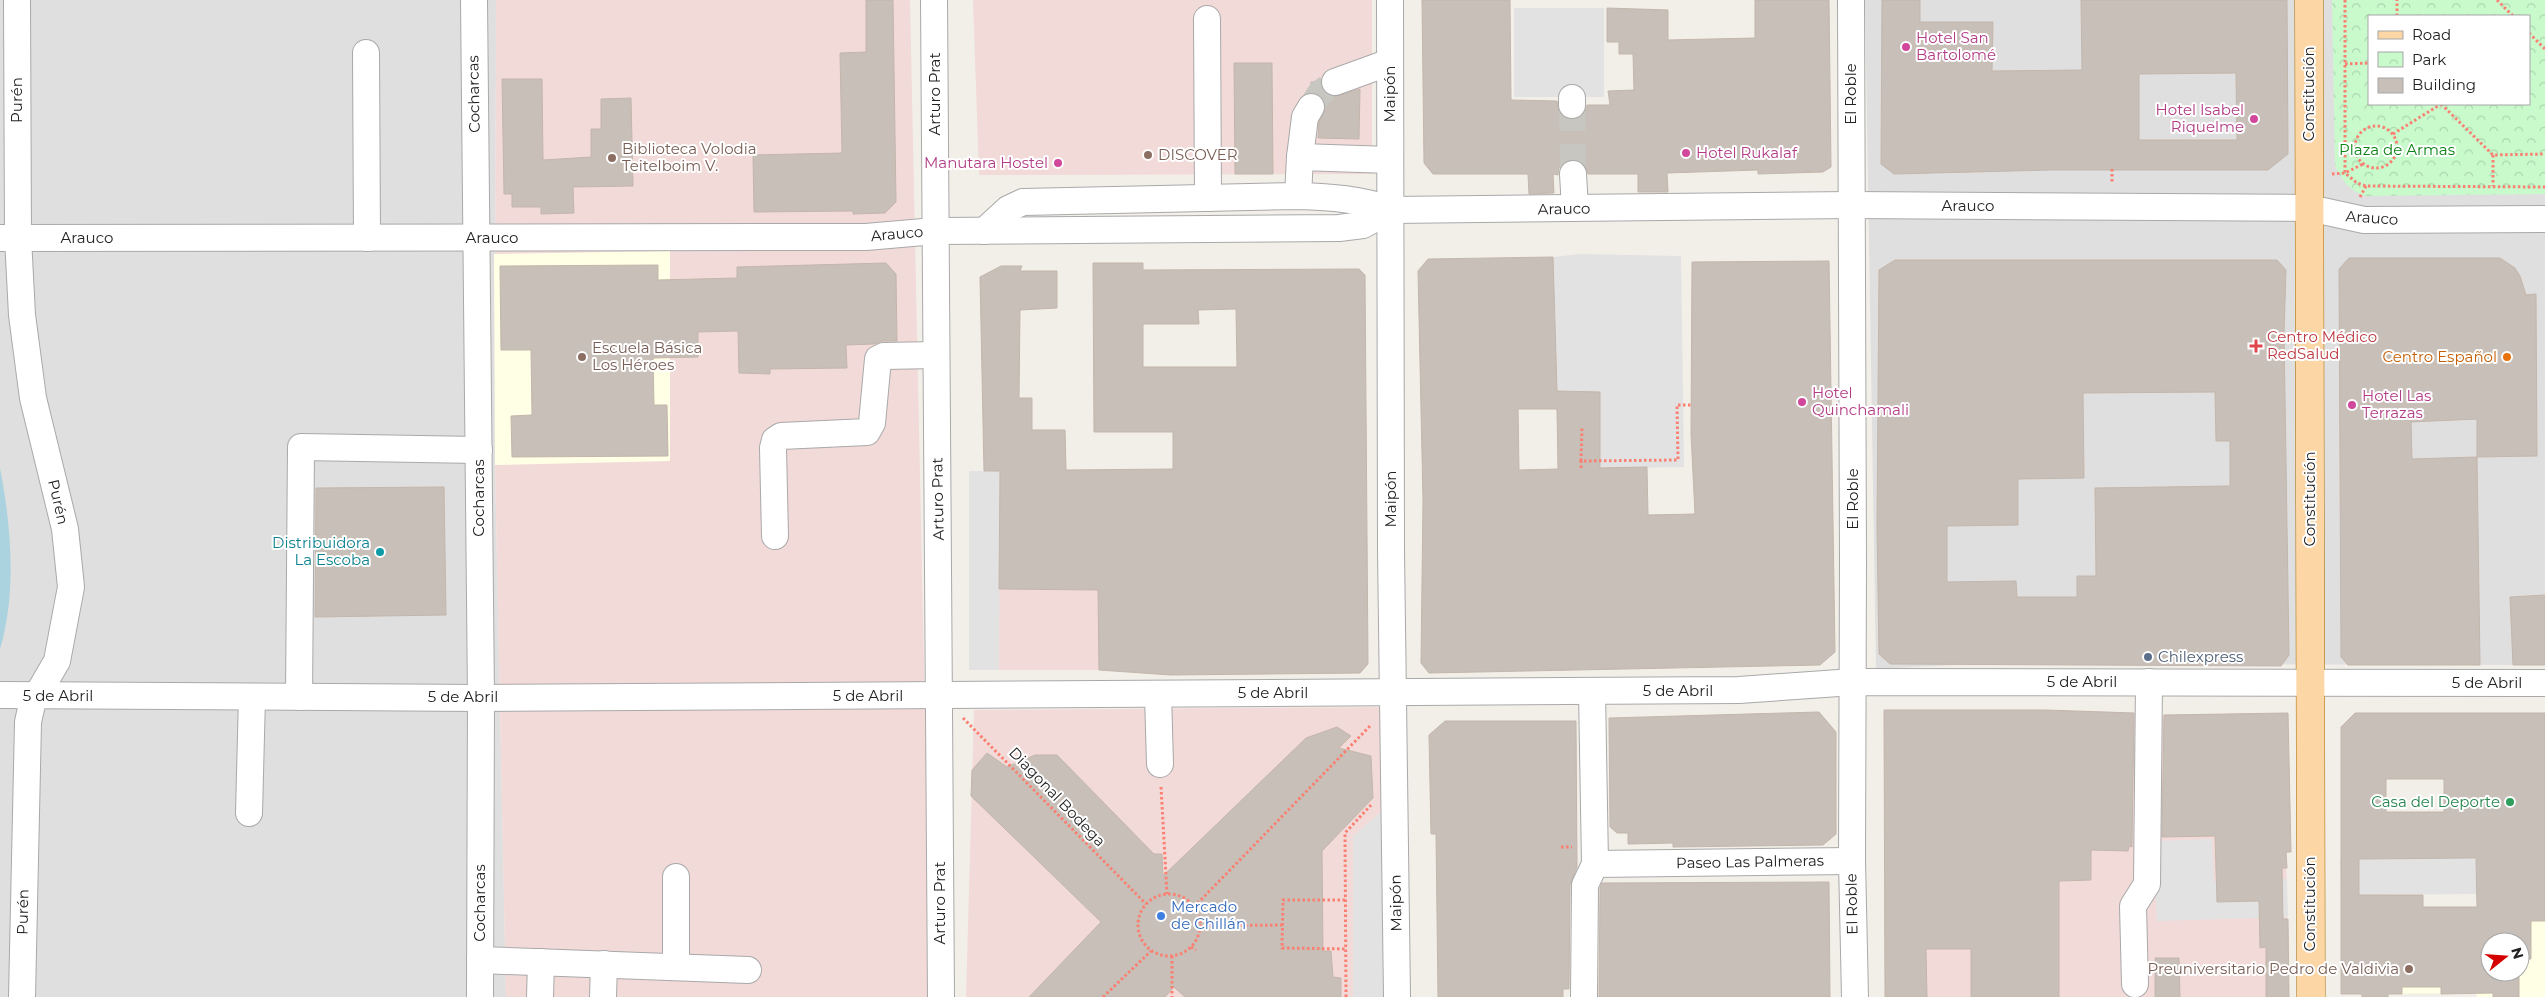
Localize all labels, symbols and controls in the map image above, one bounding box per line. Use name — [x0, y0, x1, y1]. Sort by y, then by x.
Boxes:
legend — [2368, 15, 2530, 105]
text: Road — [2412, 25, 2451, 44]
place label: Hotel San Bartolomé — [1916, 28, 1996, 64]
marker: Hotel San Bartolomé — [1900, 41, 1912, 53]
street label: Constitución — [2299, 46, 2318, 142]
text: Park — [2412, 50, 2446, 69]
street label: Arturo Prat — [925, 52, 944, 136]
street label: Cocharcas — [463, 55, 484, 133]
street label: El Roble — [1841, 63, 1860, 125]
street label: Maipón — [1380, 66, 1399, 122]
text: Building — [2412, 75, 2476, 94]
street label: Purén — [7, 77, 26, 123]
place label: Hotel Isabel Riquelme — [2156, 100, 2244, 136]
marker: Hotel Isabel Riquelme — [2248, 113, 2260, 125]
place label: Biblioteca Volodia Teitelboim V. — [622, 139, 757, 175]
park label: Plaza de Armas — [2339, 140, 2455, 159]
place label: Hotel Rukalaf — [1696, 143, 1798, 162]
place label: DISCOVER — [1158, 145, 1238, 164]
marker: Hotel Rukalaf — [1680, 147, 1692, 159]
marker: DISCOVER — [1142, 149, 1154, 161]
marker: Biblioteca Volodia Teitelboim V. — [606, 152, 618, 164]
place label: Manutara Hostel — [924, 153, 1048, 172]
marker: Manutara Hostel — [1052, 157, 1064, 169]
street label: Arauco — [1942, 196, 1994, 215]
street label: Arauco — [1537, 199, 1591, 218]
street label: Arauco — [2345, 206, 2399, 229]
street label: Arauco — [870, 222, 924, 245]
street label: Arauco — [61, 228, 113, 247]
street label: Arauco — [466, 228, 518, 247]
place label: Centro Médico RedSalud — [2267, 327, 2377, 363]
place label: Escuela Básica Los Héroes — [592, 338, 702, 374]
marker: Centro Médico RedSalud — [2249, 339, 2263, 353]
place label: Centro Español — [2382, 347, 2497, 366]
marker: Escuela Básica Los Héroes — [576, 351, 588, 363]
marker: Centro Español — [2501, 351, 2513, 363]
place label: Hotel Quinchamali — [1812, 383, 1909, 419]
place label: Hotel Las Terrazas — [2362, 386, 2431, 422]
marker: Hotel Quinchamali — [1796, 396, 1808, 408]
marker: Hotel Las Terrazas — [2346, 399, 2358, 411]
street label: Constitución — [2300, 451, 2319, 547]
street label: Arturo Prat — [927, 457, 948, 541]
street label: Cocharcas — [469, 459, 488, 537]
street label: El Roble — [1843, 468, 1862, 530]
street label: Maipón — [1381, 471, 1400, 527]
street label: Purén — [44, 477, 73, 526]
place label: Distribuidora La Escoba — [272, 533, 370, 569]
marker: Distribuidora La Escoba — [374, 546, 386, 558]
place label: Chilexpress — [2158, 647, 2243, 666]
marker: Chilexpress — [2142, 651, 2154, 663]
street label: 5 de Abril — [2047, 672, 2117, 691]
street label: 5 de Abril — [2452, 673, 2522, 692]
street label: 5 de Abril — [1643, 681, 1713, 700]
street label: 5 de Abril — [1238, 683, 1308, 702]
street label: 5 de Abril — [23, 686, 93, 705]
street label: 5 de Abril — [833, 686, 903, 705]
street label: 5 de Abril — [428, 687, 498, 706]
street label: Diagonal Bodega — [1005, 743, 1110, 850]
place label: Casa del Deporte — [2371, 792, 2500, 811]
marker: Casa del Deporte — [2504, 796, 2516, 808]
street label: Paseo Las Palmeras — [1676, 851, 1824, 872]
street label: Constitución — [2300, 856, 2319, 952]
street label: Arturo Prat — [930, 861, 949, 945]
street label: Cocharcas — [470, 864, 489, 942]
street label: El Roble — [1841, 873, 1862, 935]
street label: Maipón — [1386, 874, 1405, 932]
street label: Purén — [13, 889, 32, 935]
place label: Mercado de Chillán — [1171, 897, 1246, 933]
marker: Mercado de Chillán — [1155, 910, 1167, 922]
north arrow — [2480, 932, 2530, 982]
text: N — [2507, 945, 2528, 961]
place label: Preuniversitario Pedro de Valdivia — [2147, 959, 2399, 978]
marker: Preuniversitario Pedro de Valdivia — [2403, 963, 2415, 975]

